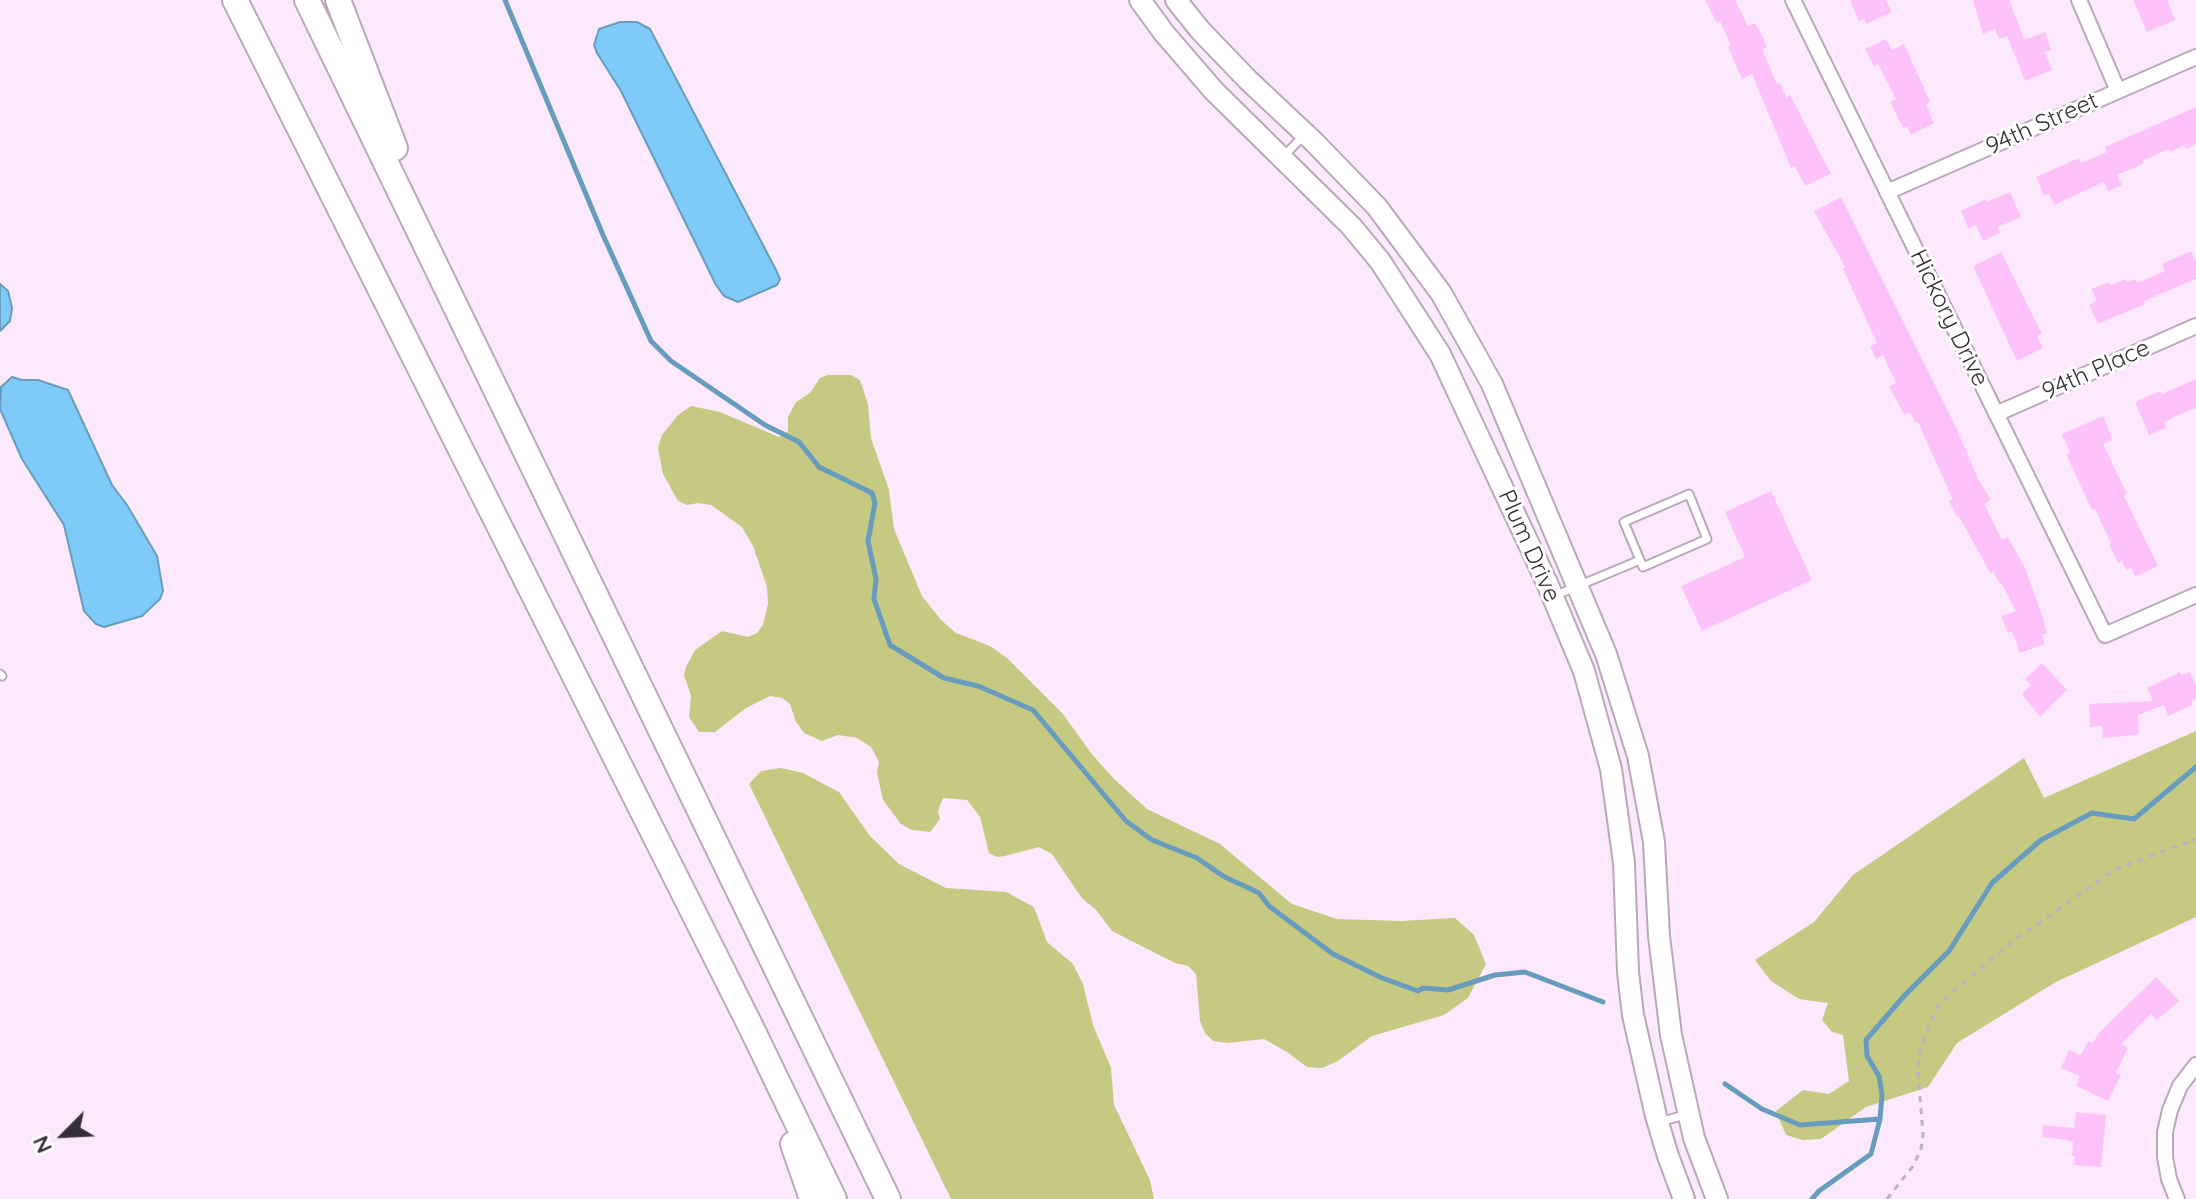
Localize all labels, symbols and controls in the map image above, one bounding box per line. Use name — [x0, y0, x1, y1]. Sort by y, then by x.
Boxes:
street label: 94th Street — [1981, 86, 2103, 162]
street label: Hickory Drive — [1903, 245, 1995, 391]
street label: 94th Place — [2038, 334, 2154, 406]
street label: Plum Drive — [1492, 486, 1566, 606]
north arrow — [24, 1095, 104, 1175]
text: N — [26, 1132, 58, 1158]

